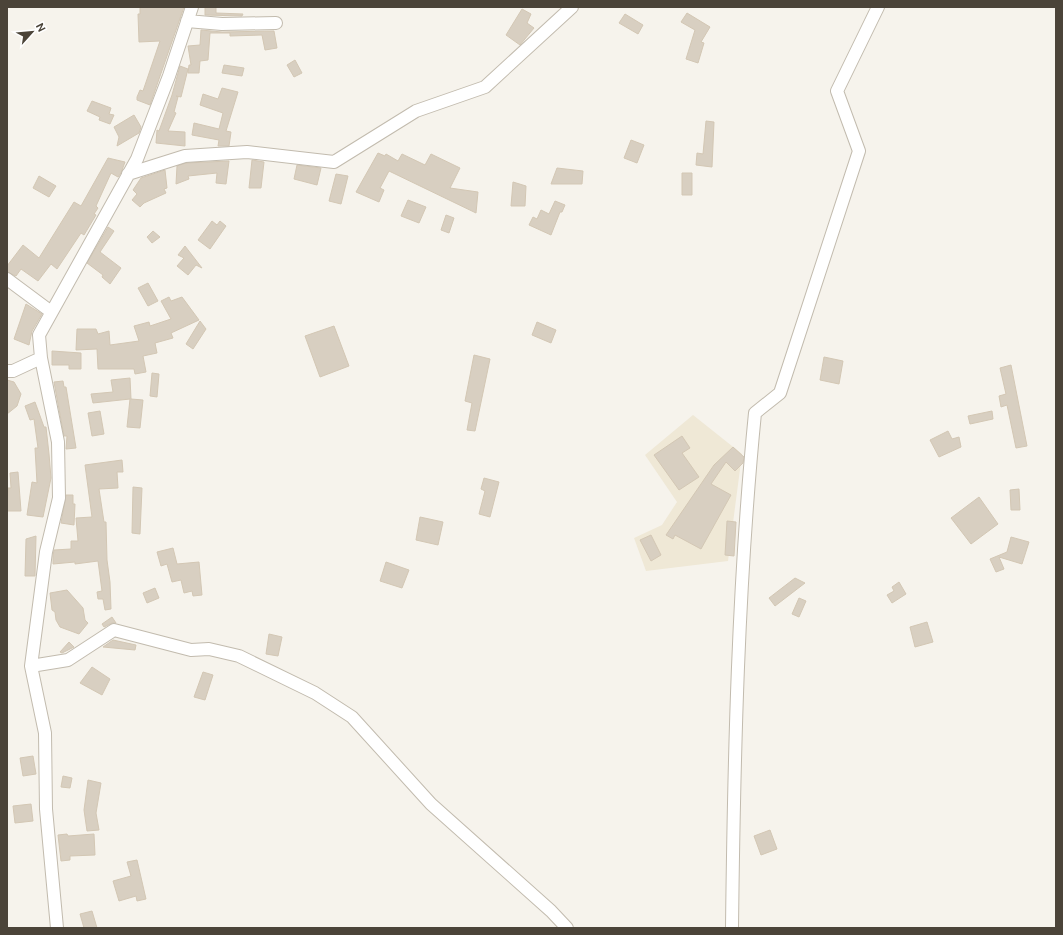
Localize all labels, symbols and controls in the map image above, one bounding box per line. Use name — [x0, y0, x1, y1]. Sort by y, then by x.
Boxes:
north arrow — [12, 12, 52, 52]
text: N — [34, 21, 48, 34]

